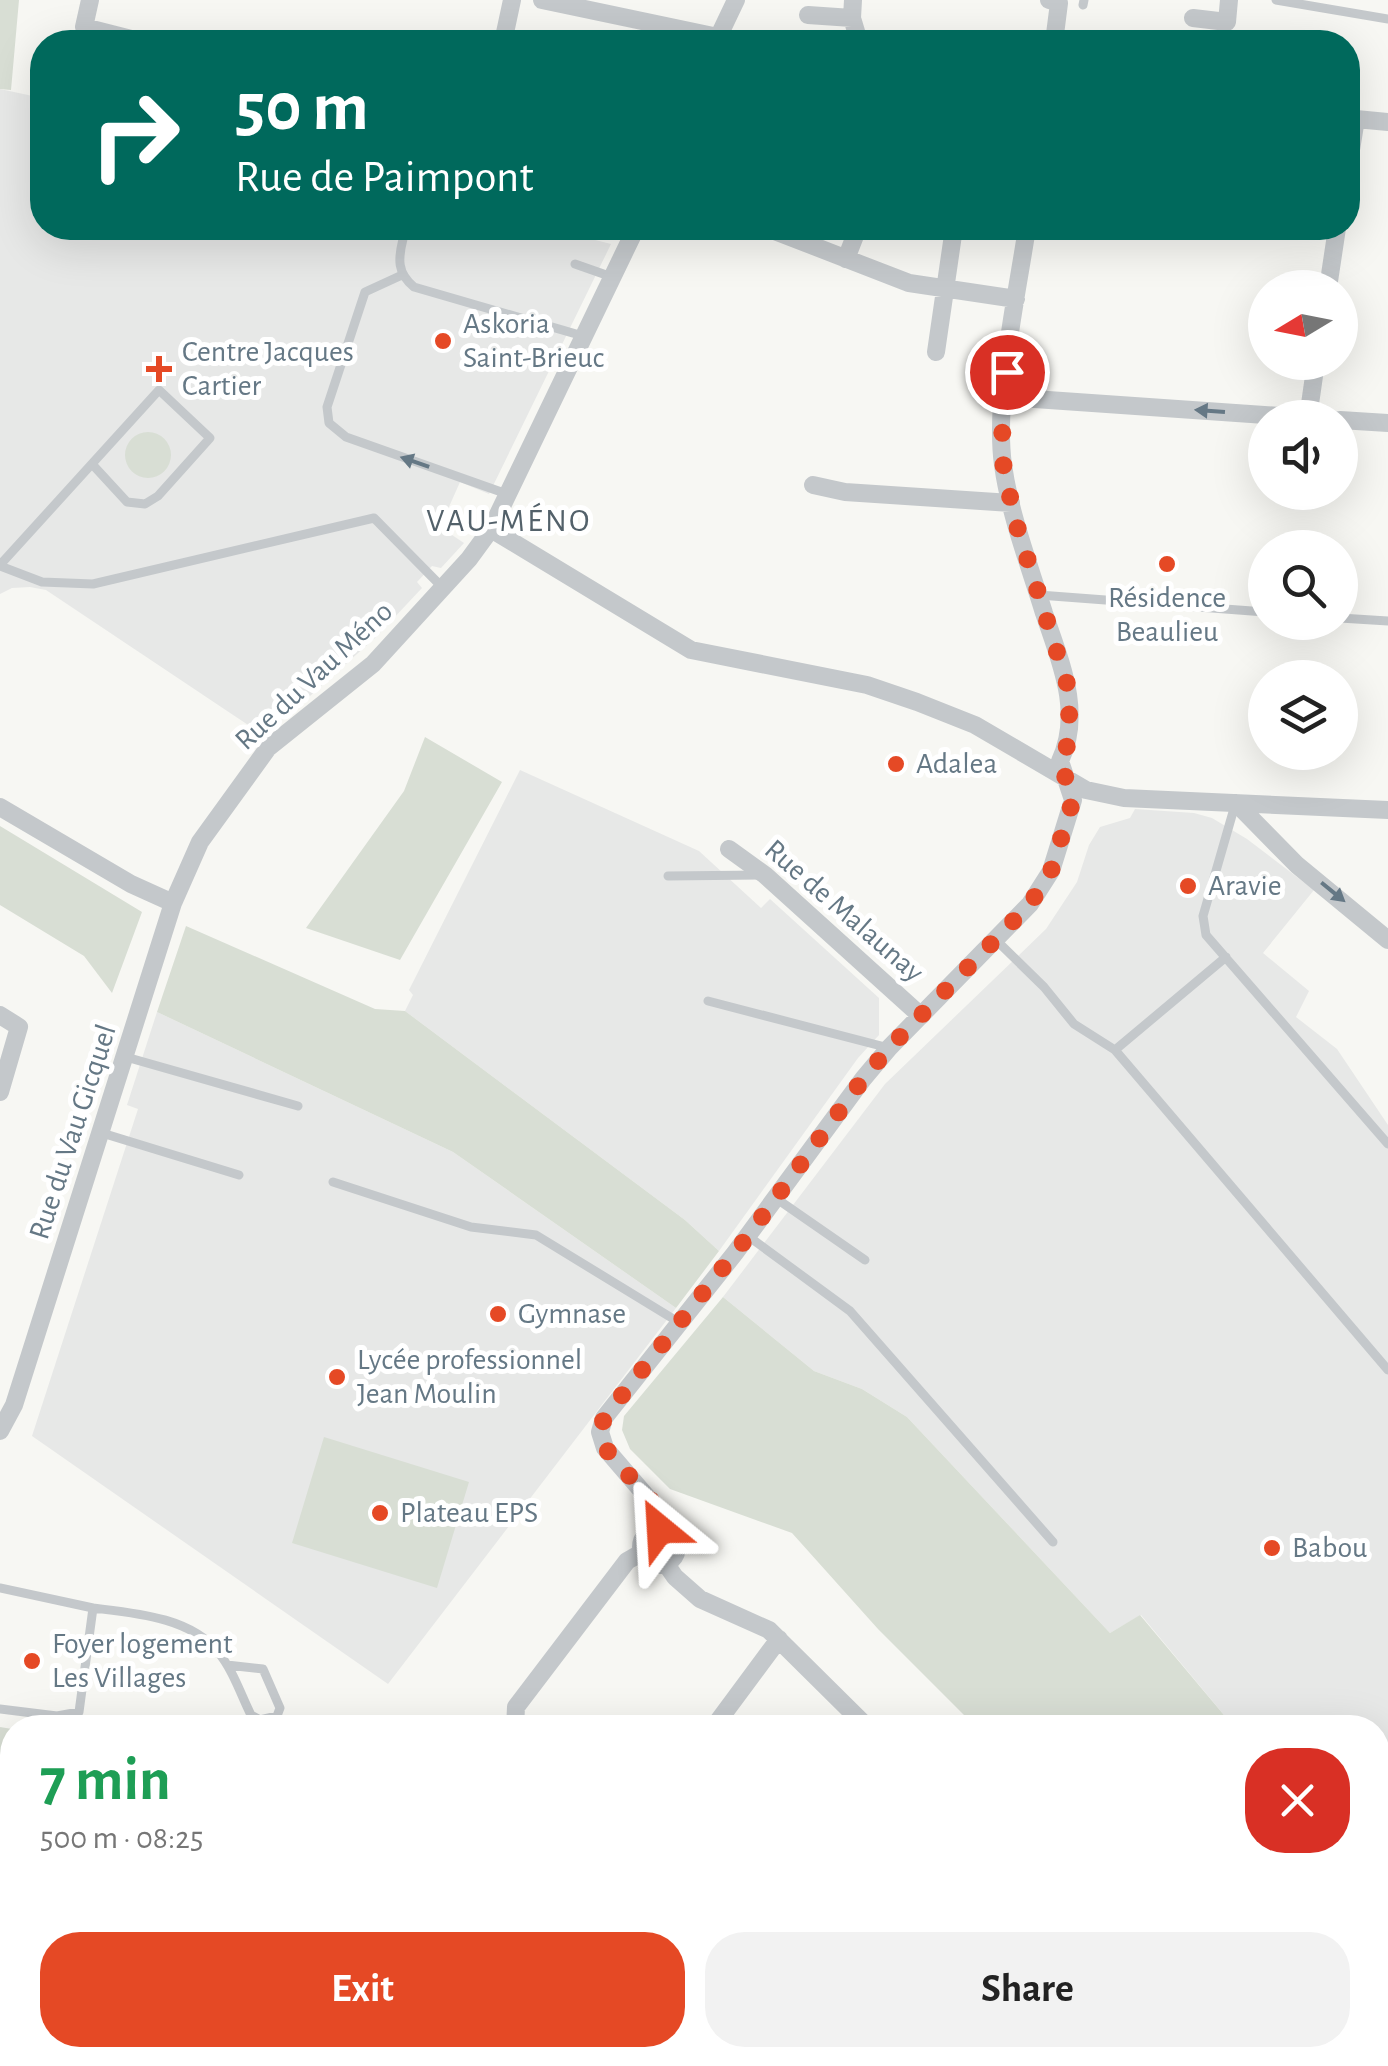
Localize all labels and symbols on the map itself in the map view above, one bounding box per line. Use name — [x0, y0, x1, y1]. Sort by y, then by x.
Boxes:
north arrow — [1248, 270, 1358, 380]
place label: Askoria Saint-Brieuc — [463, 309, 604, 373]
marker: Askoria Saint-Brieuc — [432, 330, 454, 352]
pin — [965, 330, 1050, 415]
place label: Centre Jacques Cartier — [182, 337, 354, 401]
marker: Centre Jacques Cartier — [146, 356, 172, 382]
one-way arrow — [1194, 403, 1226, 419]
one-way arrow — [399, 453, 429, 468]
district label: VAU-MÉNO — [426, 502, 592, 537]
marker: Résidence Beaulieu — [1156, 553, 1178, 575]
place label: Résidence Beaulieu — [1108, 583, 1226, 647]
street label: Rue du Vau Méno — [230, 596, 398, 756]
place label: Adalea — [916, 749, 997, 779]
marker: Adalea — [885, 753, 907, 775]
street label: Rue de Malaunay — [759, 834, 929, 988]
place label: Aravie — [1208, 871, 1282, 901]
marker: Aravie — [1177, 875, 1199, 897]
one-way arrow — [1320, 881, 1345, 902]
street label: Rue du Vau Gicquel — [24, 1021, 122, 1243]
place label: Gymnase — [518, 1299, 626, 1329]
marker: Gymnase — [487, 1303, 509, 1325]
place label: Lycée professionnel Jean Moulin — [357, 1345, 582, 1409]
marker: Lycée professionnel Jean Moulin — [326, 1366, 348, 1388]
position arrow — [608, 1477, 712, 1581]
place label: Plateau EPS — [400, 1498, 538, 1528]
marker: Plateau EPS — [369, 1502, 391, 1524]
place label: Babou — [1292, 1533, 1367, 1563]
marker: Babou — [1261, 1537, 1283, 1559]
place label: Foyer logement Les Villages — [52, 1629, 233, 1693]
marker: Foyer logement Les Villages — [21, 1650, 43, 1672]

